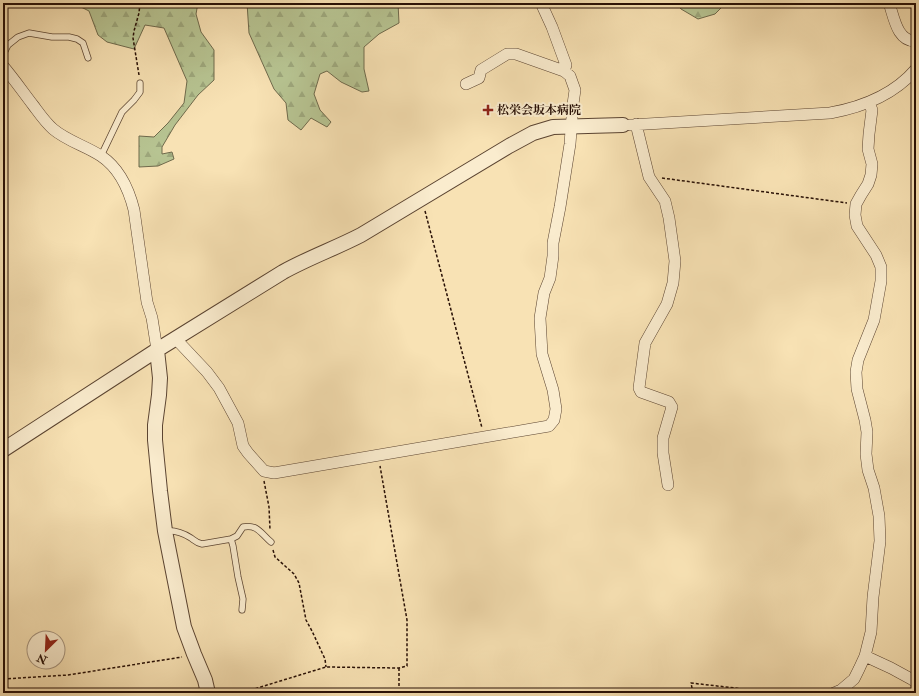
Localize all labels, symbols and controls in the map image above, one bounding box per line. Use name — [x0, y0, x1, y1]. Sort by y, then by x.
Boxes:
place label: 松栄会坂本病院 — [497, 103, 581, 118]
marker: 松栄会坂本病院 — [482, 104, 494, 116]
north arrow — [26, 630, 66, 670]
text: N — [34, 650, 50, 667]

